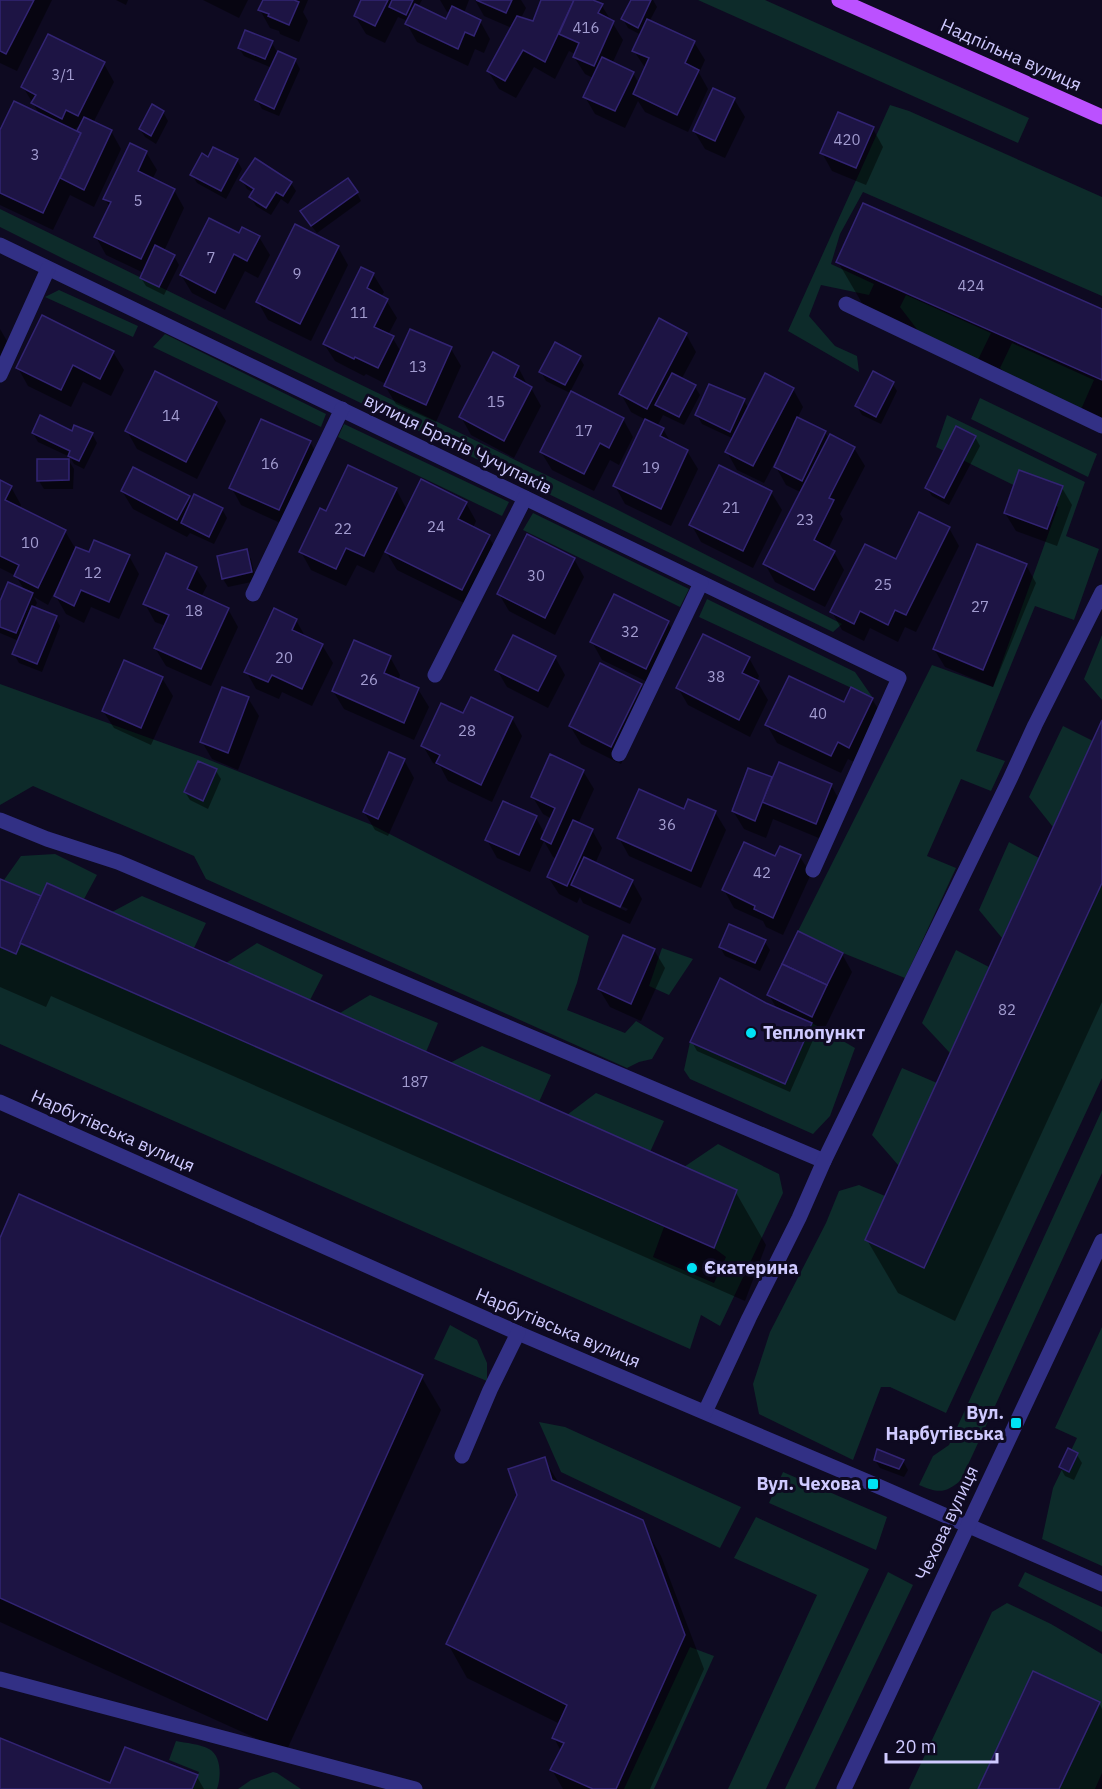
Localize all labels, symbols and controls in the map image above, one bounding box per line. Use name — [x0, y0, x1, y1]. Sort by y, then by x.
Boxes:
street label: Надпільна вулиця — [937, 13, 1085, 96]
house number: 416 — [572, 18, 600, 37]
house number: 3/1 — [51, 65, 75, 84]
house number: 420 — [833, 130, 861, 149]
house number: 3 — [30, 145, 40, 164]
house number: 5 — [133, 191, 143, 210]
house number: 7 — [206, 248, 216, 267]
house number: 9 — [292, 264, 302, 283]
house number: 424 — [957, 276, 985, 295]
house number: 11 — [350, 303, 368, 322]
house number: 13 — [409, 357, 427, 376]
street label: вулиця Братів Чучупаків — [361, 388, 556, 499]
house number: 15 — [487, 392, 505, 411]
house number: 14 — [162, 406, 180, 425]
house number: 17 — [575, 421, 593, 440]
house number: 16 — [261, 454, 279, 473]
house number: 19 — [642, 458, 660, 477]
house number: 21 — [722, 498, 740, 517]
house number: 23 — [796, 510, 814, 529]
house number: 24 — [427, 517, 445, 536]
house number: 22 — [334, 519, 352, 538]
house number: 10 — [21, 533, 39, 552]
house number: 12 — [84, 563, 102, 582]
house number: 30 — [527, 566, 545, 585]
house number: 25 — [874, 575, 892, 594]
house number: 27 — [971, 597, 989, 616]
house number: 18 — [185, 601, 203, 620]
house number: 32 — [621, 622, 639, 641]
house number: 20 — [275, 648, 293, 667]
house number: 38 — [707, 667, 725, 686]
house number: 26 — [360, 670, 378, 689]
house number: 40 — [809, 704, 827, 723]
house number: 28 — [458, 721, 476, 740]
house number: 36 — [658, 815, 676, 834]
house number: 42 — [753, 863, 771, 882]
house number: 82 — [998, 1000, 1016, 1019]
place label: Теплопункт — [763, 1021, 865, 1044]
marker: Теплопункт — [744, 1026, 758, 1040]
house number: 187 — [401, 1072, 429, 1091]
street label: Нарбутівська вулиця — [28, 1084, 199, 1177]
place label: Єкатерина — [704, 1256, 799, 1279]
marker: Єкатерина — [685, 1261, 699, 1275]
street label: Нарбутівська вулиця — [472, 1282, 644, 1373]
place label: Вул. Нарбутівська — [885, 1401, 1004, 1445]
marker: Вул. Нарбутівська — [1009, 1416, 1023, 1430]
street label: Чехова вулиця — [910, 1462, 983, 1584]
place label: Вул. Чехова — [757, 1472, 861, 1495]
marker: Вул. Чехова — [866, 1477, 880, 1491]
scale bar — [886, 1726, 997, 1764]
text: 20 m — [895, 1735, 937, 1758]

